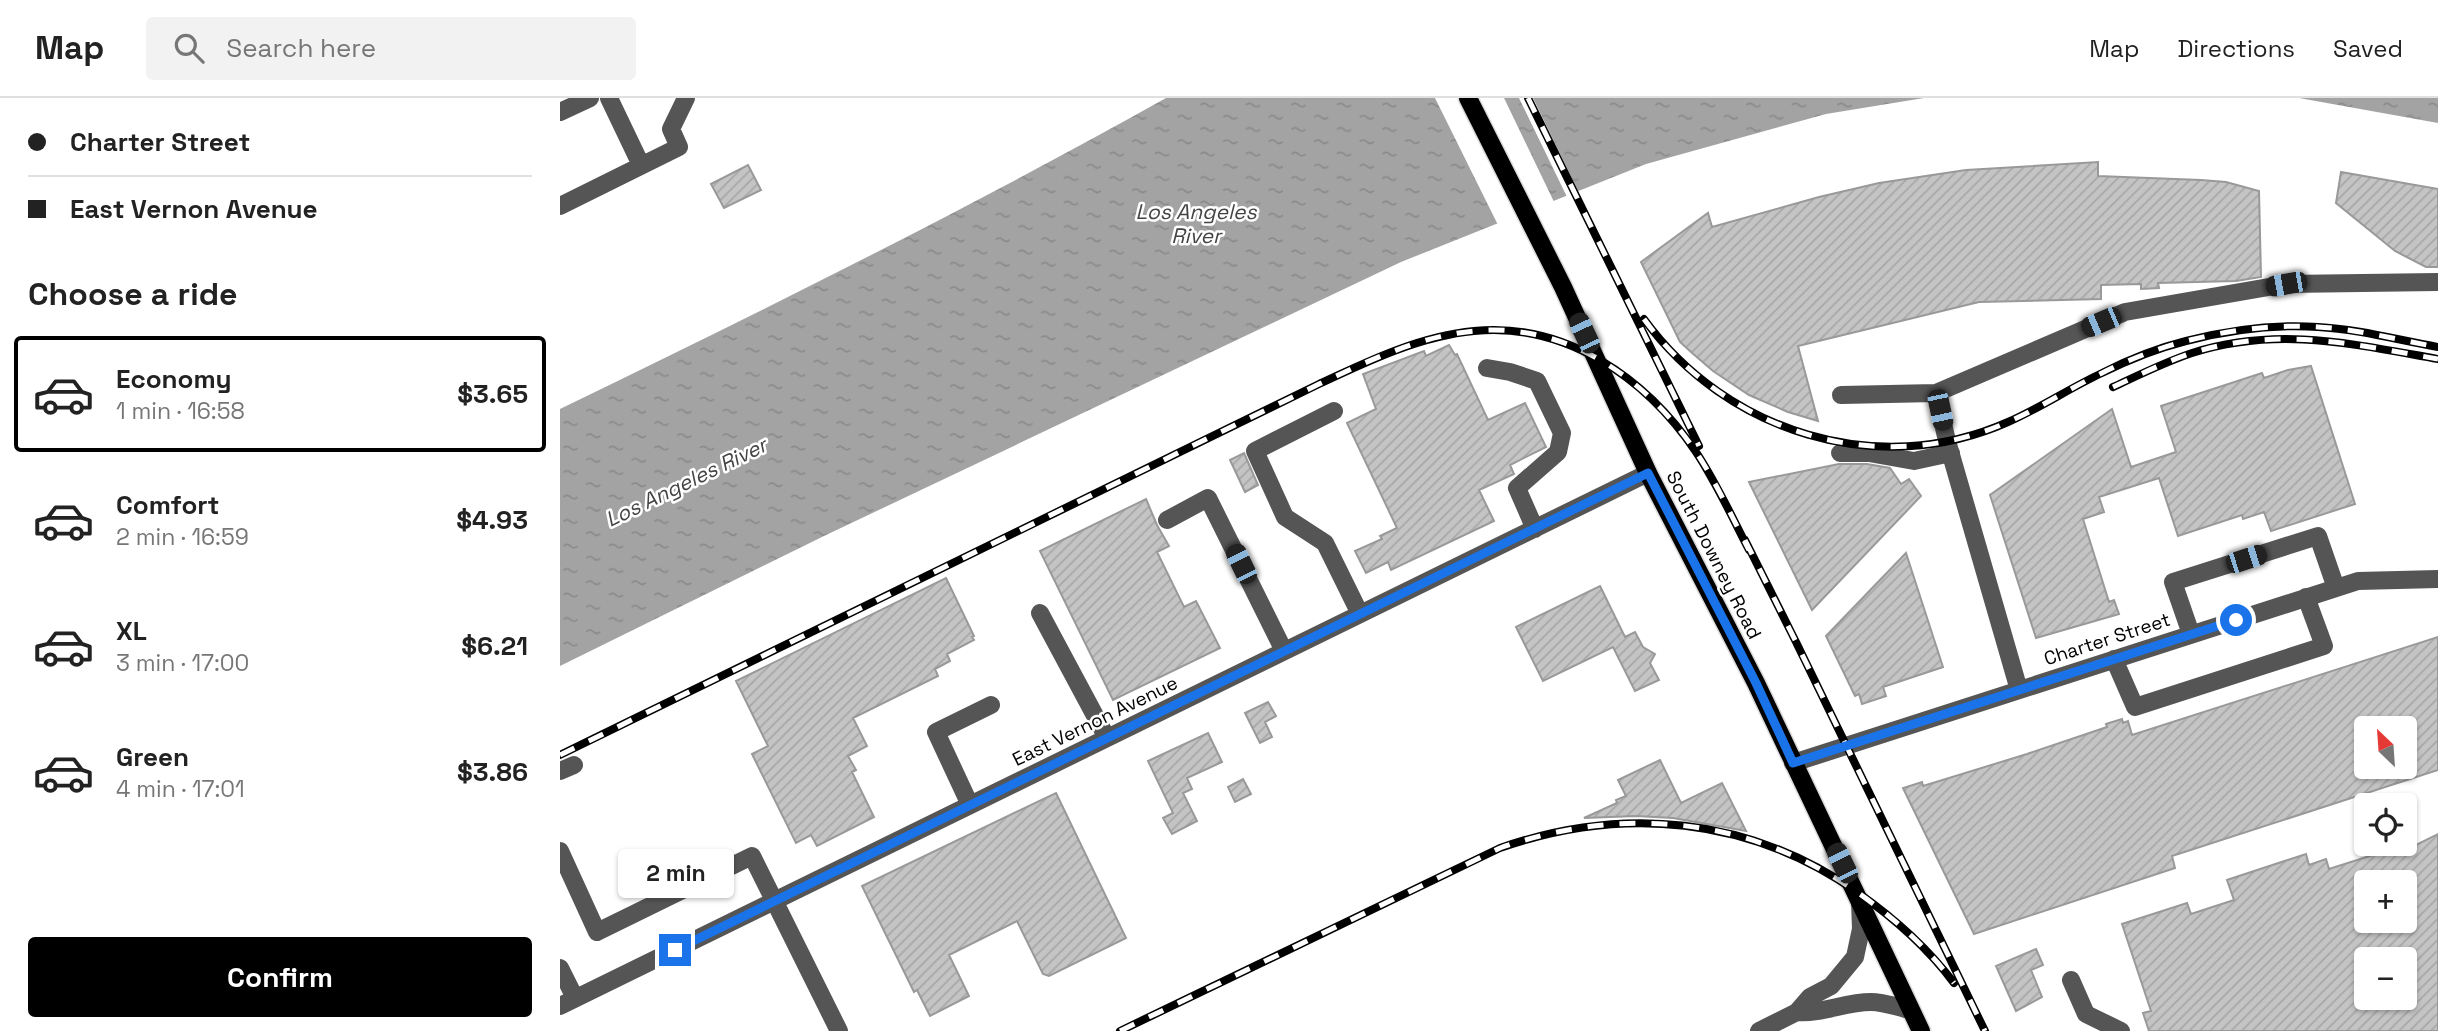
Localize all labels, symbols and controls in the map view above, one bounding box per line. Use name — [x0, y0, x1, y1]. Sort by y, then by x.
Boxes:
search box — [146, 17, 636, 80]
text: Map — [35, 27, 104, 69]
icon: search — [170, 29, 208, 67]
text: Search here — [226, 31, 376, 65]
text: Map — [2089, 33, 2139, 64]
text: Directions — [2177, 33, 2295, 64]
text: Saved — [2333, 33, 2403, 64]
text: Charter Street — [70, 125, 250, 159]
text: East Vernon Avenue — [70, 192, 318, 226]
water label: Los Angeles River — [1135, 198, 1258, 249]
car — [2264, 270, 2309, 298]
text: Choose a ride — [28, 274, 238, 314]
car — [2078, 304, 2125, 340]
car — [1566, 310, 1603, 356]
text: Economy — [116, 362, 232, 396]
icon: car — [32, 363, 95, 426]
text: $3.65 — [457, 377, 528, 411]
car — [1926, 387, 1955, 433]
text: 1 min · 16:58 — [116, 396, 245, 426]
water label: Los Angeles River — [601, 430, 773, 533]
street label: South Downey Road — [1661, 467, 1767, 643]
text: Comfort — [116, 488, 219, 522]
icon: car — [32, 489, 95, 552]
text: $4.93 — [456, 503, 528, 537]
text: 2 min · 16:59 — [116, 522, 249, 552]
car — [1223, 541, 1260, 587]
car — [2223, 543, 2270, 575]
route start — [2220, 604, 2252, 636]
street label: Charter Street — [2041, 607, 2173, 671]
text: XL — [116, 614, 147, 648]
icon: car — [32, 615, 95, 678]
text: $6.21 — [461, 629, 528, 663]
text: 3 min · 17:00 — [116, 648, 249, 678]
street label: East Vernon Avenue — [1008, 670, 1182, 772]
north arrow — [2354, 716, 2417, 779]
map controls — [2354, 716, 2417, 1010]
text: Green — [116, 740, 189, 774]
icon: car — [32, 741, 95, 804]
text: $3.86 — [457, 755, 528, 789]
text: 4 min · 17:01 — [116, 774, 245, 804]
button: locate — [2354, 793, 2417, 856]
car — [1824, 840, 1861, 886]
callout: 2 min — [617, 848, 733, 898]
text: 2 min — [646, 858, 706, 888]
button: + — [2354, 870, 2417, 933]
route end — [659, 934, 691, 966]
button: Confirm — [28, 937, 532, 1017]
button: − — [2354, 947, 2417, 1010]

